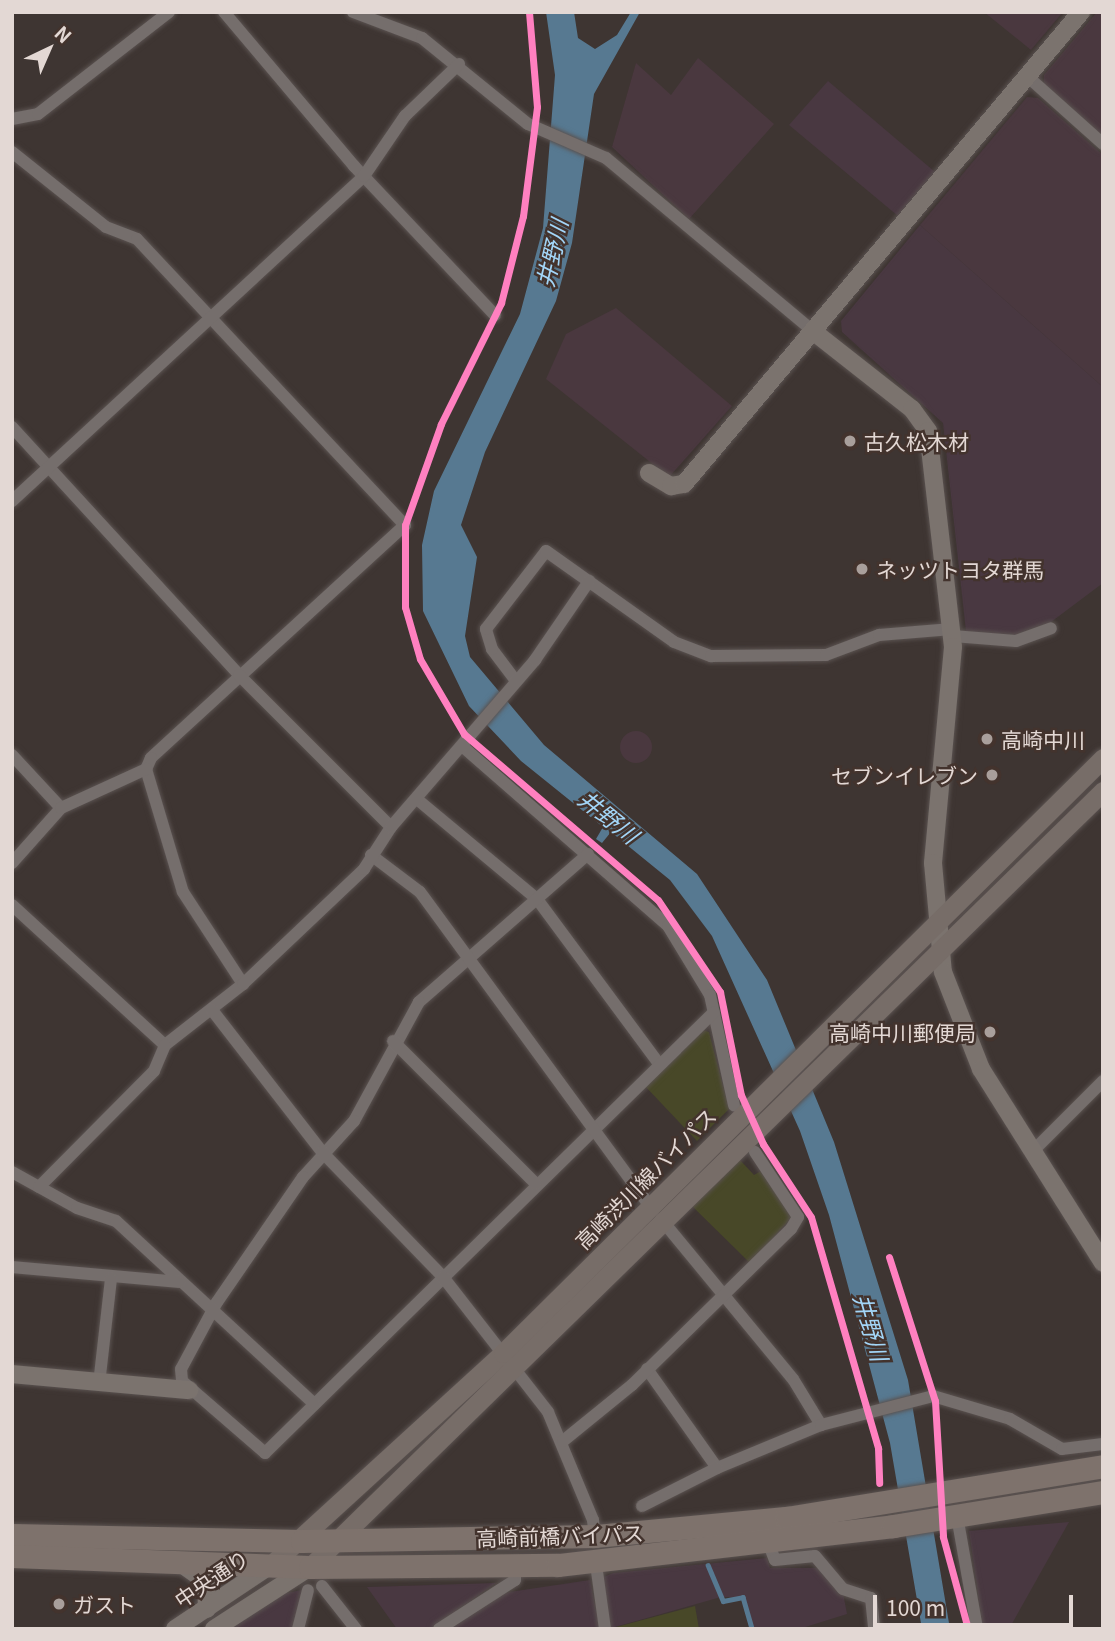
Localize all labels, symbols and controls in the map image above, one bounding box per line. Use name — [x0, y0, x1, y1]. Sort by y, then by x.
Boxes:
north arrow — [14, 14, 84, 84]
text: N — [49, 19, 78, 48]
water label: 井野川 — [530, 216, 572, 290]
place label: 古久松木材 — [864, 428, 969, 454]
marker: 古久松木材 — [842, 433, 858, 449]
place label: ネッツトヨタ群馬 — [876, 556, 1044, 582]
marker: ネッツトヨタ群馬 — [854, 561, 870, 577]
place label: 高崎中川 — [1001, 726, 1085, 752]
marker: 高崎中川 — [979, 731, 995, 747]
place label: セブンイレブン — [831, 762, 978, 788]
marker: セブンイレブン — [984, 767, 1000, 783]
water label: 井野川 — [574, 784, 644, 848]
place label: 高崎中川郵便局 — [829, 1019, 976, 1045]
marker: 高崎中川郵便局 — [982, 1024, 998, 1040]
street label: 高崎渋川線バイパス — [569, 1102, 721, 1254]
water label: 井野川 — [849, 1290, 895, 1364]
street label: 高崎前橋バイパス — [476, 1519, 644, 1551]
street label: 中央通り — [169, 1544, 253, 1612]
scale bar — [877, 1582, 1076, 1626]
place label: ガスト — [73, 1591, 136, 1617]
text: 100 m — [886, 1592, 945, 1622]
marker: ガスト — [51, 1596, 67, 1612]

